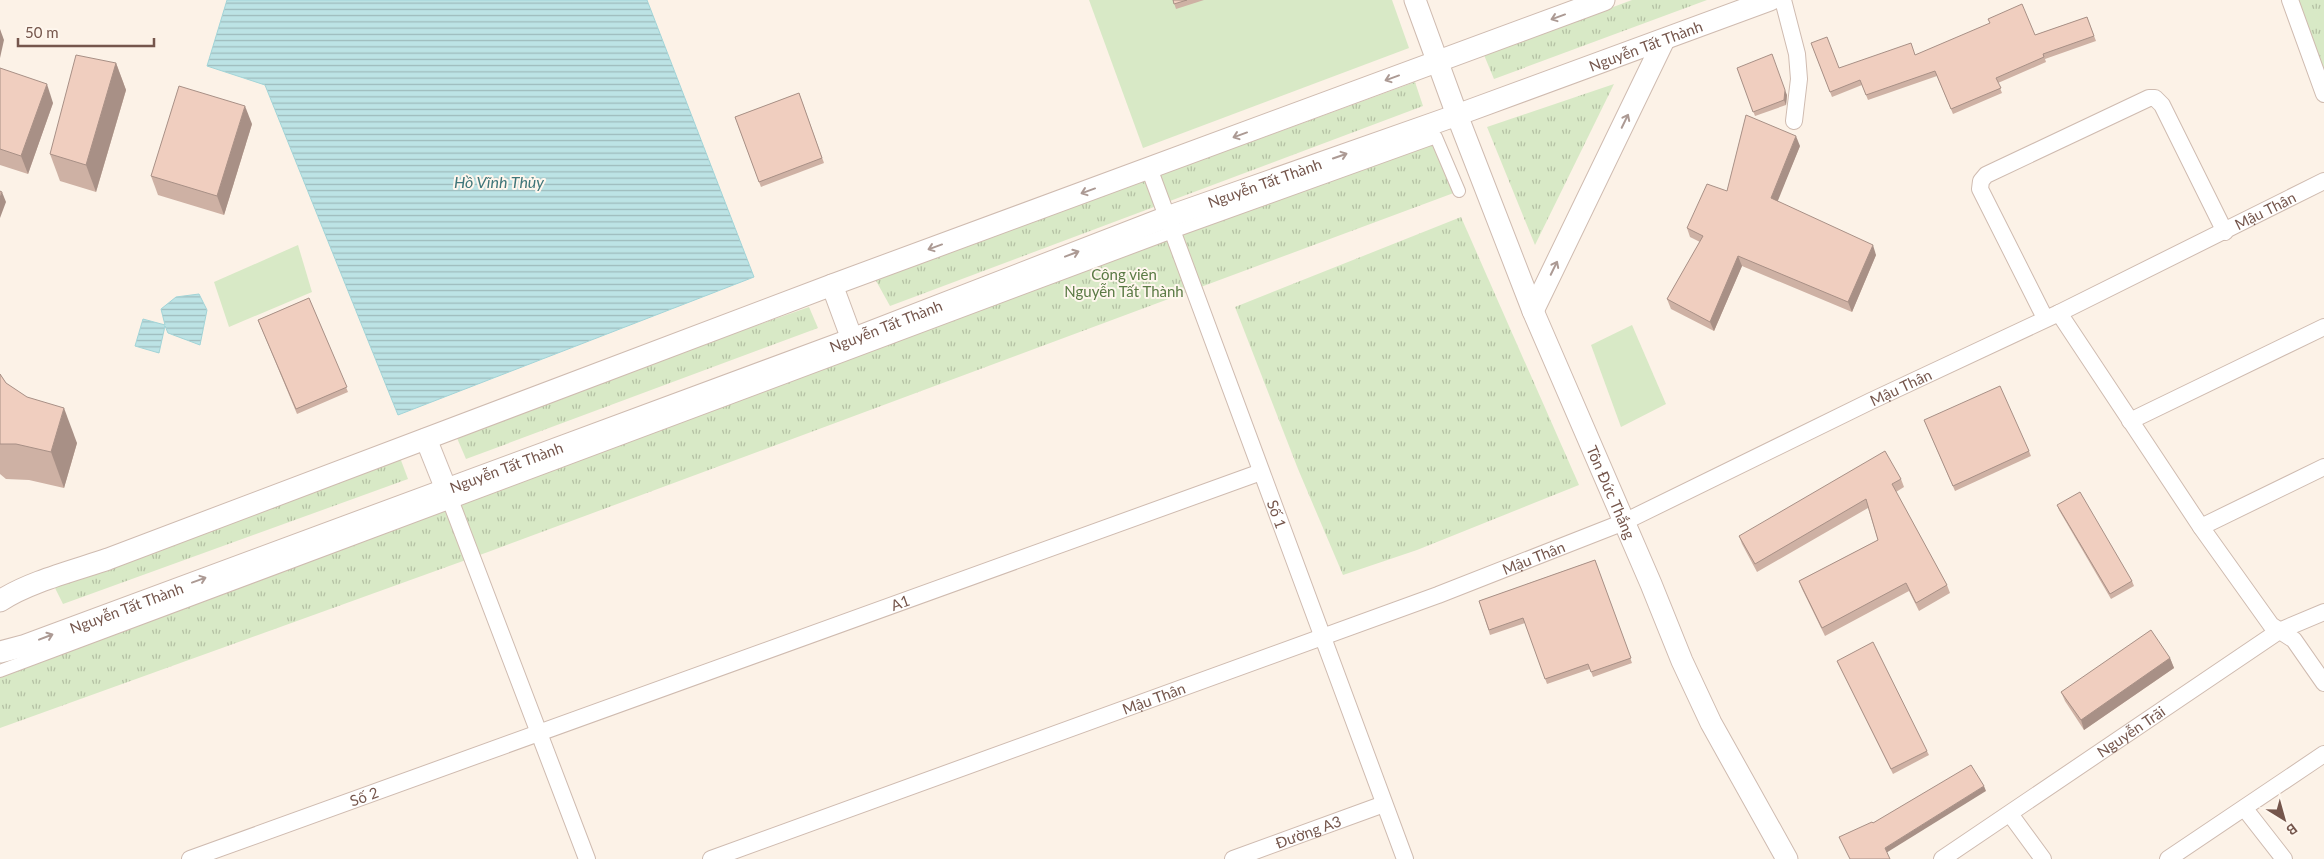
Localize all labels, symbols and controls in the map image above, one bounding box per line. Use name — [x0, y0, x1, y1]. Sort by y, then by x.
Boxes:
one-way arrow — [1551, 13, 1567, 22]
scale bar — [18, 15, 154, 47]
street label: Nguyễn Tất Thành — [1586, 17, 1705, 75]
text: 50 m — [25, 23, 59, 41]
one-way arrow — [1385, 74, 1401, 83]
one-way arrow — [1621, 114, 1630, 129]
one-way arrow — [1233, 130, 1248, 140]
one-way arrow — [1332, 151, 1347, 160]
street label: Nguyễn Tất Thành — [1205, 154, 1324, 211]
water label: Hồ Vĩnh Thủy — [454, 172, 544, 191]
one-way arrow — [1080, 187, 1096, 196]
street label: Mậu Thân — [2231, 188, 2298, 233]
one-way arrow — [928, 243, 943, 252]
one-way arrow — [1064, 249, 1079, 258]
one-way arrow — [1549, 260, 1559, 275]
park label: Công viên Nguyễn Tất Thành — [1064, 265, 1184, 300]
street label: Nguyễn Tất Thành — [827, 296, 945, 356]
street label: Mậu Thân — [1867, 365, 1934, 409]
street label: Nguyễn Tất Thành — [447, 438, 565, 496]
street label: Tôn Đức Thắng — [1583, 443, 1639, 542]
street label: Số 1 — [1264, 497, 1291, 531]
street label: Mậu Thân — [1500, 537, 1567, 578]
one-way arrow — [191, 575, 206, 584]
street label: Nguyễn Tất Thành — [67, 579, 186, 637]
street label: A1 — [888, 591, 912, 614]
one-way arrow — [38, 632, 54, 641]
street label: Mậu Thân — [1120, 679, 1188, 718]
street label: Nguyễn Trãi — [2093, 702, 2168, 761]
street label: Số 2 — [347, 783, 381, 810]
north arrow — [2259, 794, 2309, 844]
street label: Đường A3 — [1273, 811, 1343, 852]
text: B — [2283, 820, 2301, 839]

